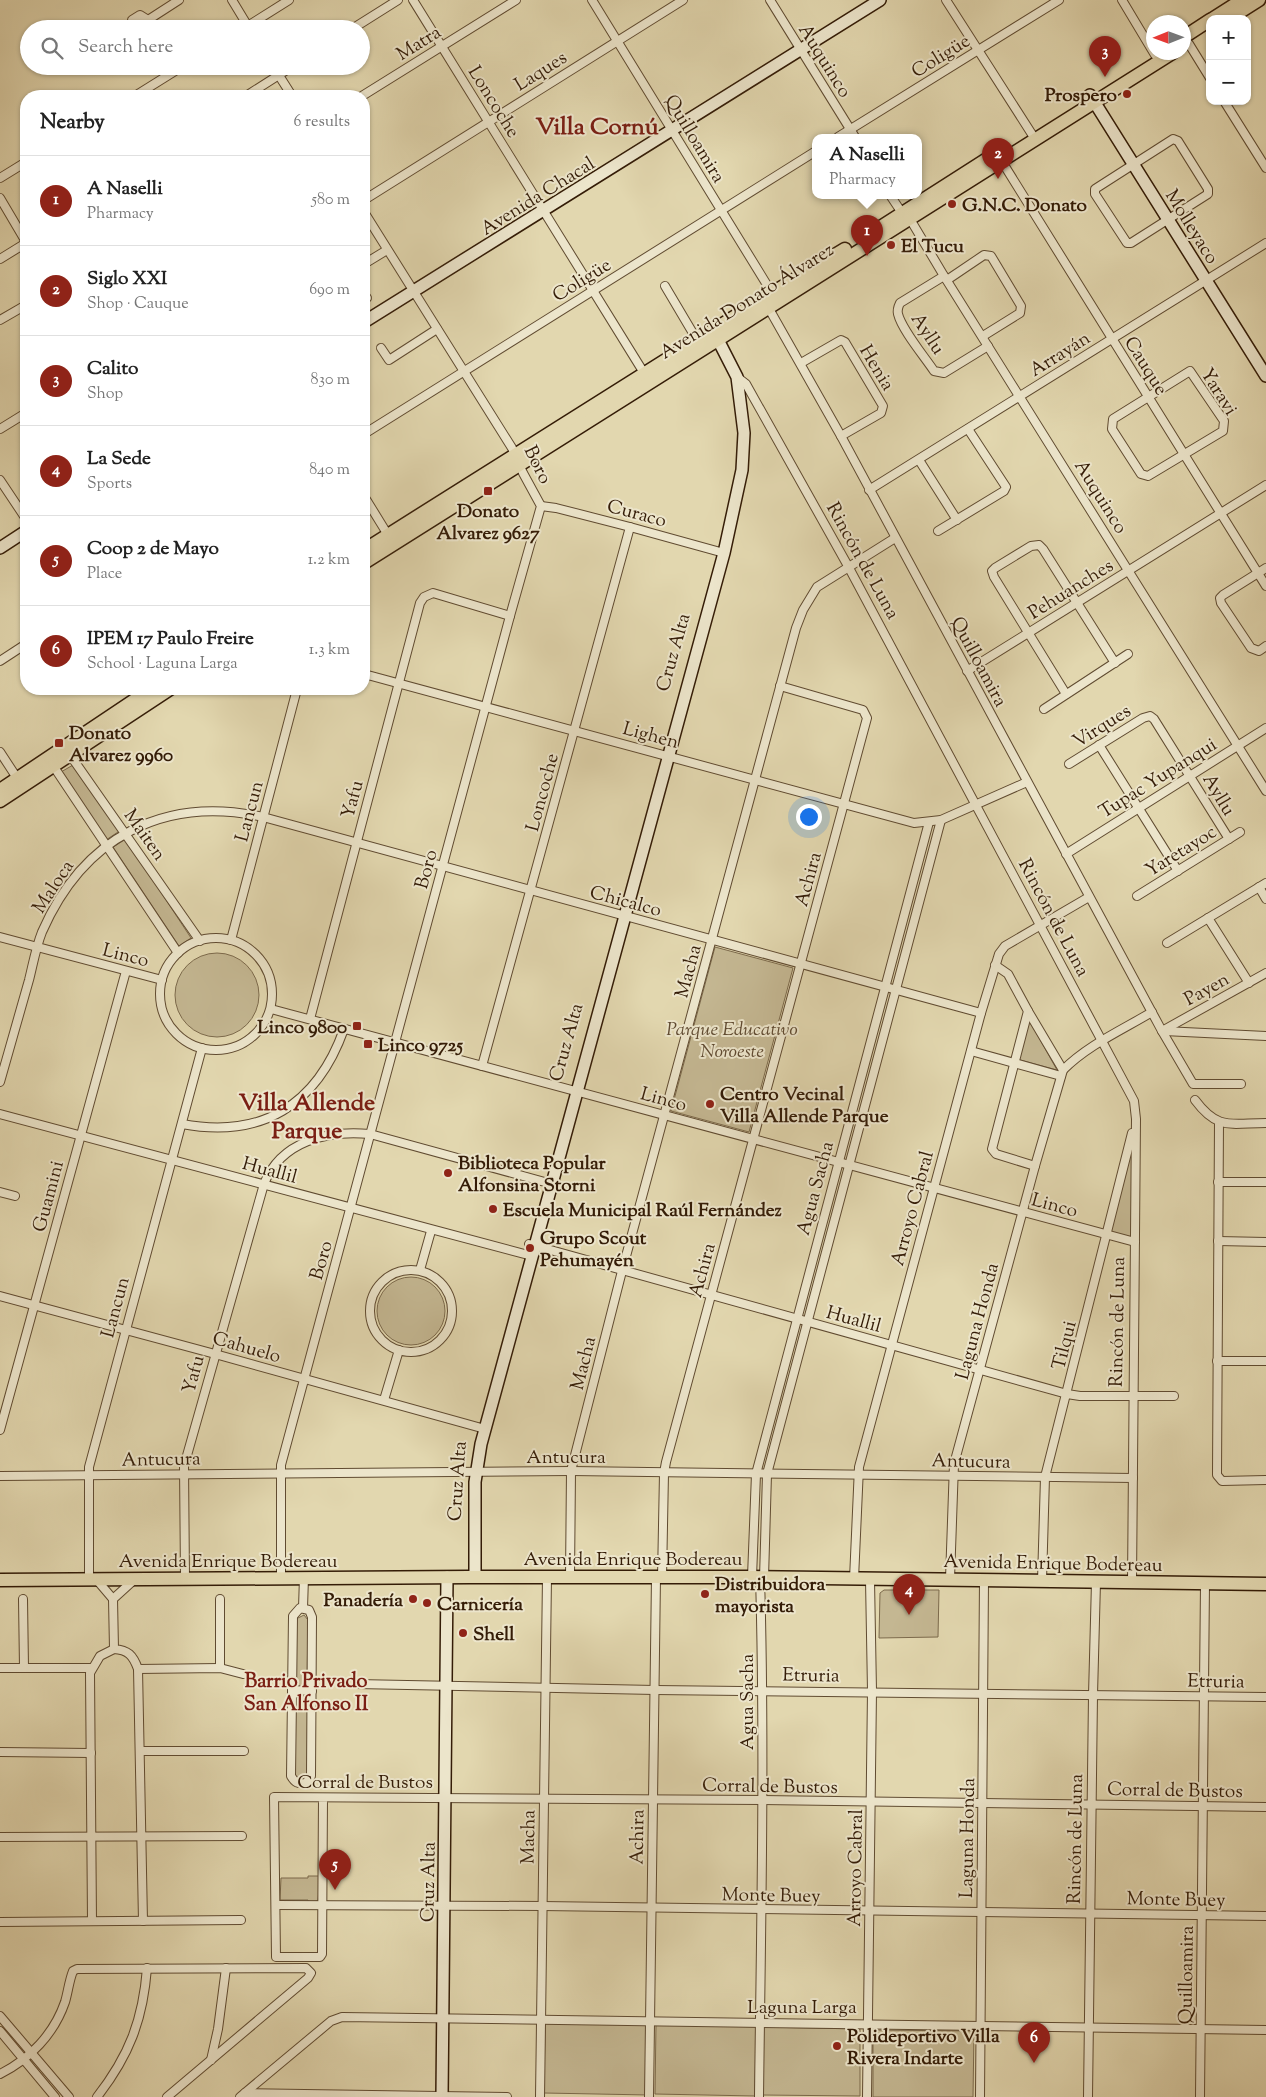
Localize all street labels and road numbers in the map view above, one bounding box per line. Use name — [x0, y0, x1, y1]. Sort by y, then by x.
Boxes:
street label: Auquinco — [791, 19, 857, 103]
street label: Matra — [392, 20, 447, 68]
street label: Coligüe — [907, 28, 976, 86]
street label: Laques — [510, 45, 573, 99]
street label: Loncoche — [460, 61, 526, 144]
street label: Quilloamira — [657, 90, 731, 189]
street label: Avenida Chacal — [476, 151, 601, 243]
street label: Molleyaco — [1157, 185, 1224, 270]
street label: Avenida Donato Álvarez — [655, 237, 840, 367]
street label: Coligüe — [548, 252, 617, 310]
street label: Ayllu — [903, 308, 951, 361]
street label: Arrayán — [1025, 326, 1096, 384]
street label: Cauque — [1116, 332, 1174, 401]
street label: Henia — [852, 340, 900, 397]
street label: Yaravi — [1193, 363, 1243, 421]
street label: Boro — [516, 441, 558, 489]
street label: Auquinco — [1067, 455, 1133, 539]
street label: Curaco — [604, 494, 669, 535]
street label: Rincón de Luna — [818, 498, 905, 625]
street label: Pehuanches — [1023, 553, 1119, 627]
street label: Cruz Alta — [650, 610, 698, 695]
street label: Quilloamira — [943, 612, 1013, 712]
street label: Virques — [1068, 699, 1137, 756]
street label: Lighen — [619, 716, 681, 757]
street label: Tupac Yupanqui — [1094, 732, 1223, 826]
street label: Loncoche — [520, 750, 567, 835]
street label: Ayllu — [1195, 769, 1241, 822]
street label: Lancun — [229, 778, 271, 845]
street label: Yafu — [335, 778, 371, 822]
street label: Maiten — [116, 804, 172, 867]
street label: Yaretayoc — [1140, 819, 1223, 885]
street label: Boro — [409, 847, 446, 892]
street label: Achira — [789, 849, 830, 910]
street label: Rincón de Luna — [1010, 854, 1095, 982]
street label: Maloca — [27, 855, 82, 919]
street label: Chicalco — [586, 880, 664, 925]
street label: Linco — [99, 938, 151, 975]
street label: Macha — [669, 942, 710, 1001]
street label: Payen — [1180, 967, 1235, 1014]
street label: Cruz Alta — [543, 1000, 591, 1085]
street label: Linco — [637, 1081, 689, 1120]
street label: Agua Sacha — [791, 1138, 842, 1239]
street label: Arroyo Cabral — [885, 1148, 942, 1269]
street label: Huallil — [239, 1151, 300, 1192]
street label: Guamini — [27, 1158, 72, 1235]
street label: Linco — [1028, 1187, 1080, 1226]
street label: Boro — [304, 1238, 341, 1284]
street label: Achira — [683, 1240, 724, 1301]
street label: Rincón de Luna — [1104, 1256, 1133, 1387]
street label: Laguna Honda — [950, 1260, 1007, 1383]
street label: Lancun — [95, 1274, 137, 1341]
street label: Huallil — [823, 1300, 884, 1341]
street label: Tilqui — [1046, 1318, 1085, 1373]
street label: Cahuelo — [209, 1326, 284, 1371]
street label: Macha — [565, 1334, 604, 1393]
street label: Yafu — [176, 1353, 212, 1397]
street label: Cruz Alta — [442, 1440, 475, 1522]
street label: Antucura — [526, 1445, 606, 1472]
street label: Antucura — [121, 1446, 201, 1475]
street label: Antucura — [931, 1448, 1011, 1477]
street label: Avenida Enrique Bodereau — [523, 1547, 743, 1574]
street label: Avenida Enrique Bodereau — [118, 1549, 338, 1576]
street label: Avenida Enrique Bodereau — [943, 1549, 1163, 1580]
street label: Agua Sacha — [735, 1654, 762, 1750]
street label: Etruria — [782, 1663, 840, 1691]
street label: Etruria — [1187, 1669, 1245, 1697]
street label: Corral de Bustos — [297, 1770, 433, 1797]
street label: Corral de Bustos — [702, 1773, 838, 1802]
street label: Rincón de Luna — [1062, 1773, 1091, 1904]
street label: Corral de Bustos — [1107, 1777, 1243, 1806]
street label: Laguna Honda — [954, 1778, 983, 1898]
street label: Macha — [516, 1809, 543, 1864]
street label: Achira — [625, 1809, 652, 1865]
street label: Arroyo Cabral — [842, 1809, 871, 1927]
street label: Cruz Alta — [415, 1842, 444, 1922]
street label: Monte Buey — [721, 1882, 821, 1911]
street label: Monte Buey — [1126, 1886, 1226, 1915]
street label: Quilloamira — [1173, 1925, 1202, 2025]
street label: Laguna Larga — [747, 1995, 857, 2022]

